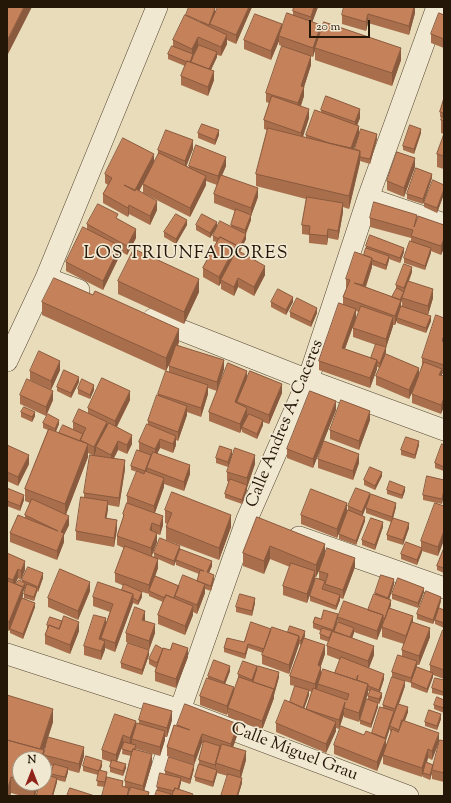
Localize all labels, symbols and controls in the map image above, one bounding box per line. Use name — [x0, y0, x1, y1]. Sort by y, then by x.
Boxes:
scale bar — [311, 12, 372, 38]
text: 20 m — [316, 18, 340, 36]
district label: LOS TRIUNFADORES — [84, 244, 288, 266]
street label: Calle Andres A. Caceres — [243, 337, 329, 511]
street label: Calle Miguel Grau — [228, 719, 360, 787]
north arrow — [12, 751, 52, 791]
text: N — [28, 752, 36, 768]

